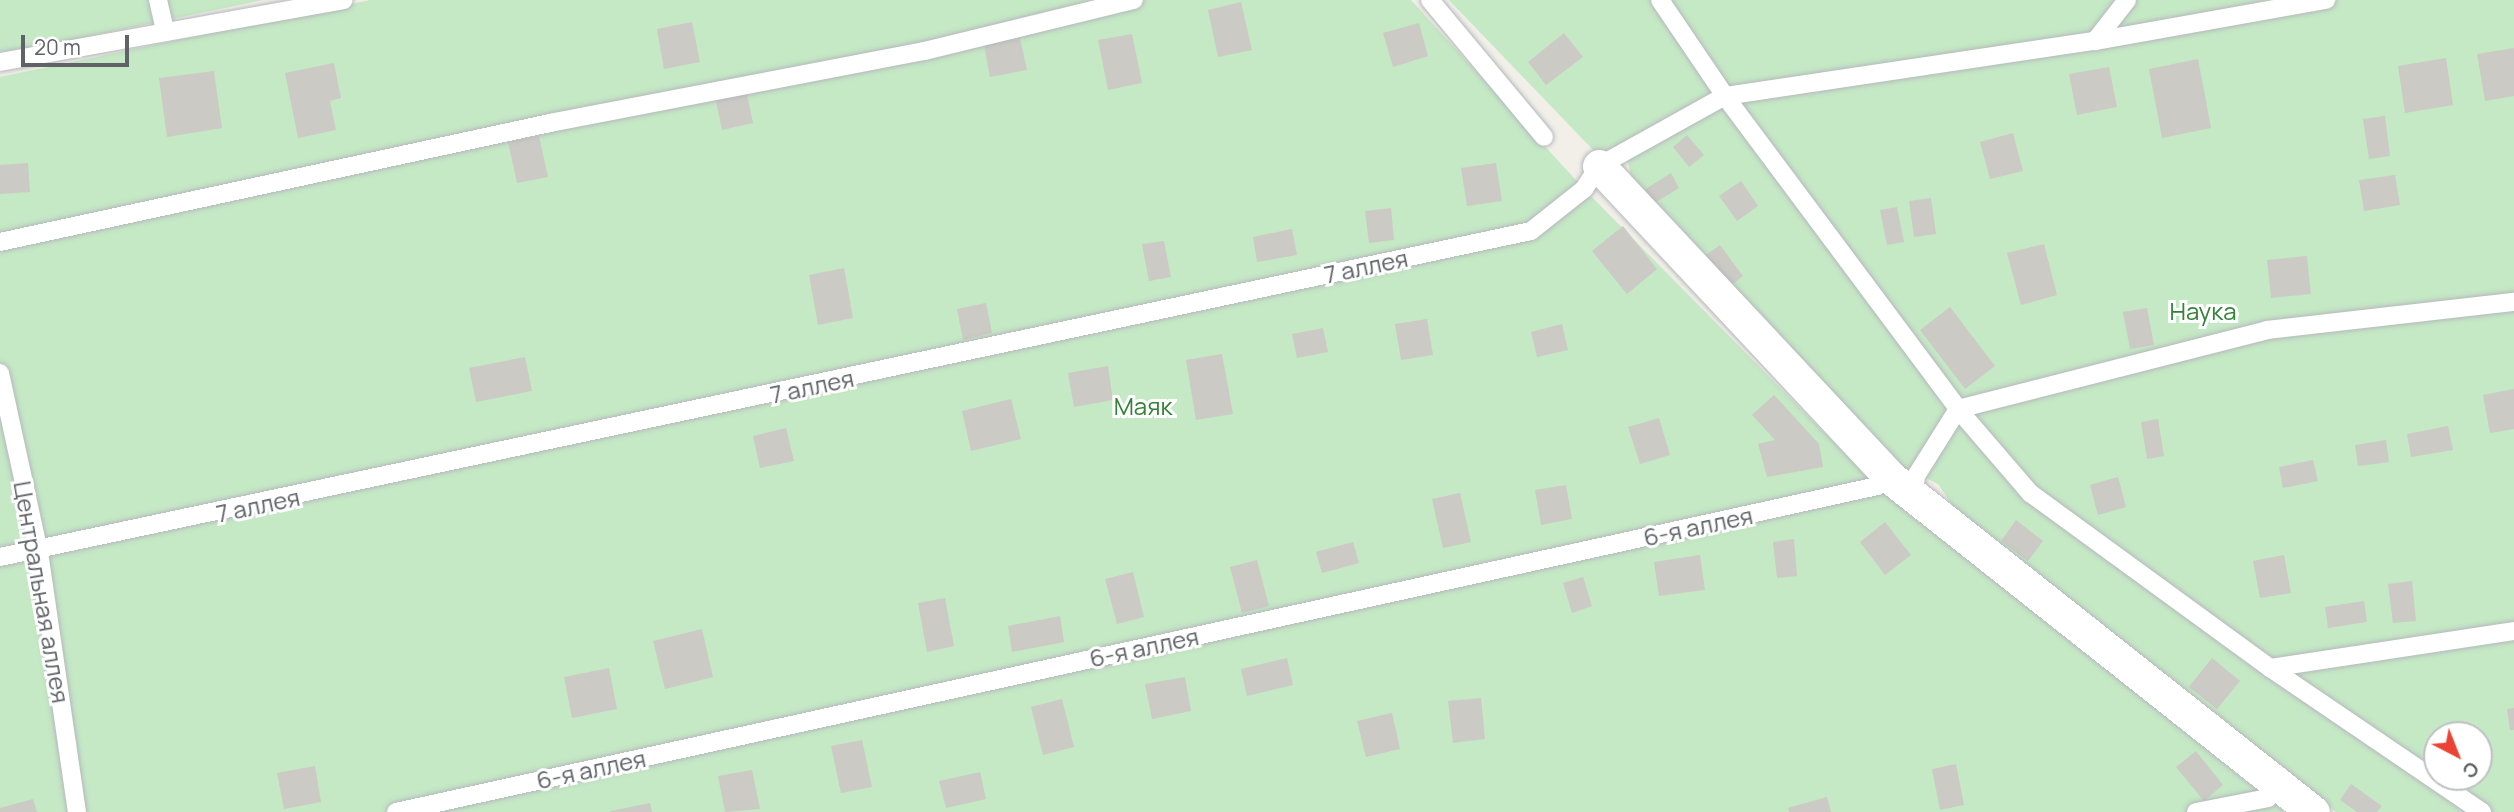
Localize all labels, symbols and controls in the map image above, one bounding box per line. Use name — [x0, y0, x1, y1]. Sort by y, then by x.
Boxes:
scale bar — [24, 21, 133, 65]
text: 20 m — [34, 33, 81, 61]
street label: 7 аллея — [1322, 243, 1410, 289]
park label: Наука — [2170, 297, 2236, 325]
street label: 7 аллея — [768, 363, 856, 409]
park label: Маяк — [1114, 392, 1172, 420]
street label: Центральная аллея — [8, 479, 76, 705]
street label: 7 аллея — [214, 482, 302, 528]
street label: 6-я аллея — [1641, 500, 1755, 552]
street label: 6-я аллея — [1087, 621, 1201, 673]
north arrow — [2423, 721, 2493, 791]
street label: 6-я аллея — [534, 743, 648, 795]
text: С — [2457, 756, 2485, 784]

